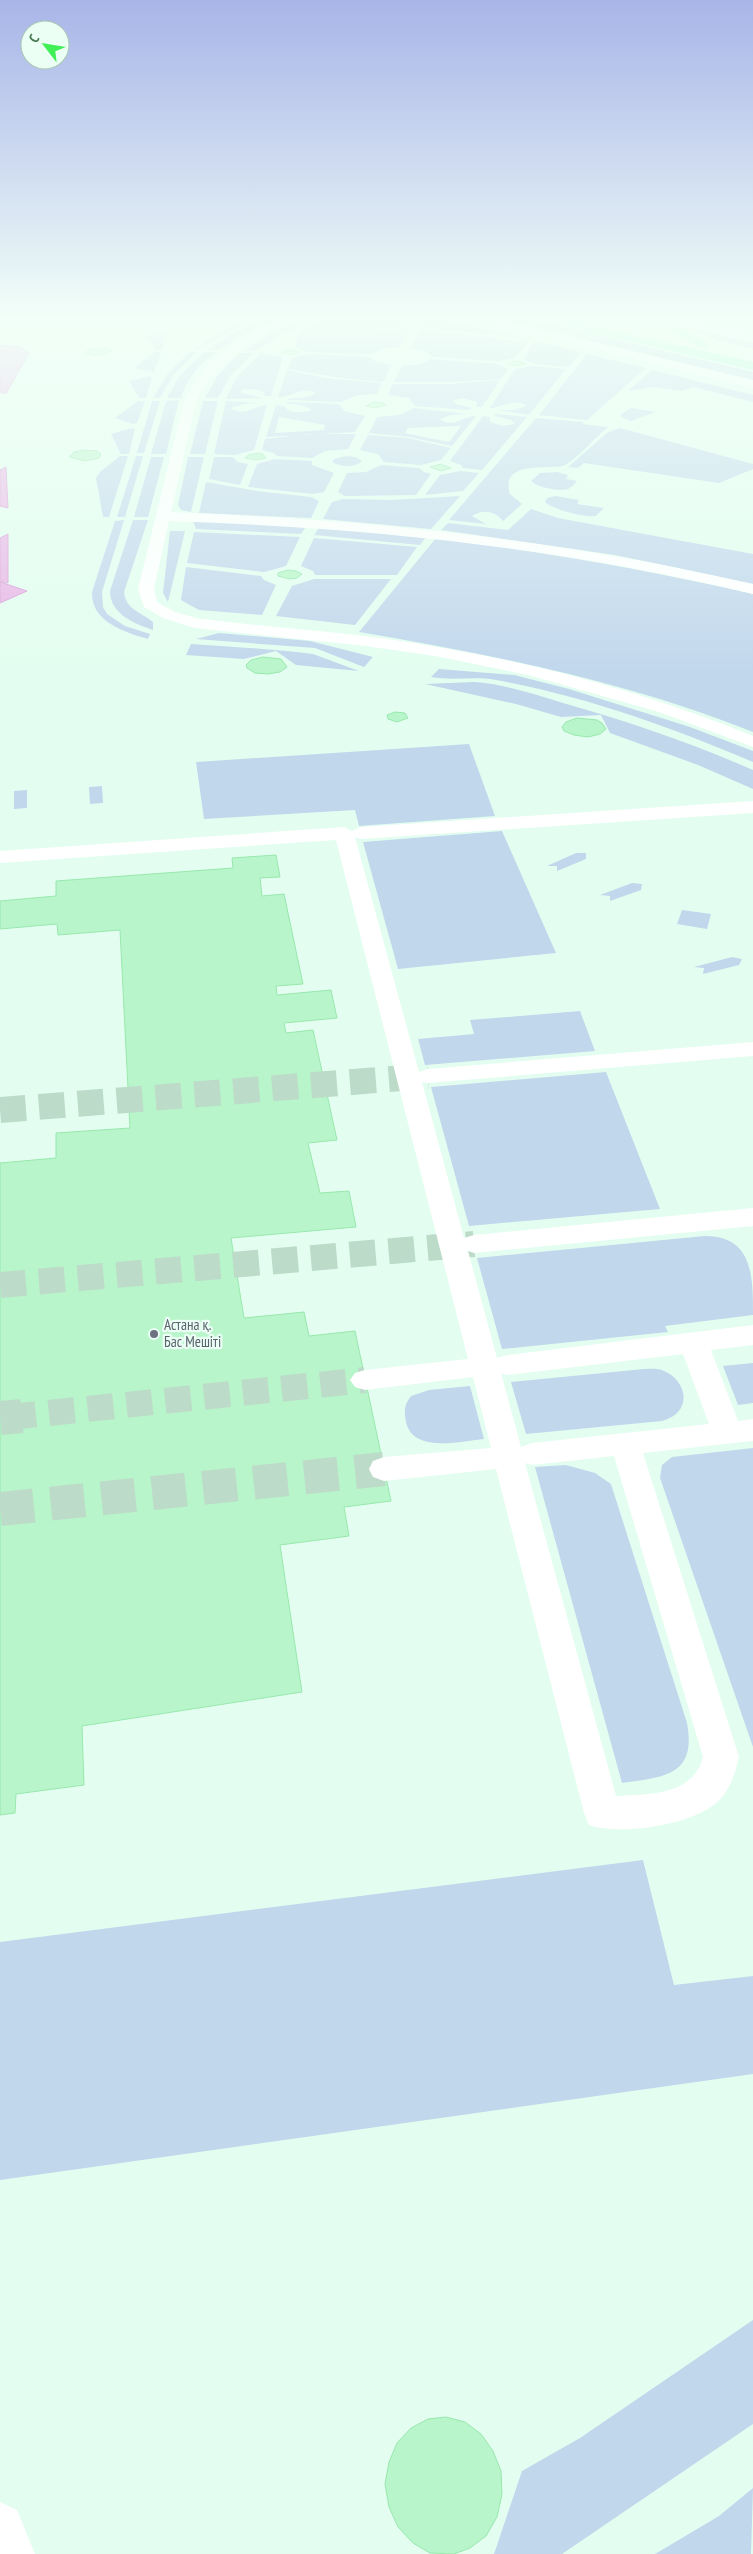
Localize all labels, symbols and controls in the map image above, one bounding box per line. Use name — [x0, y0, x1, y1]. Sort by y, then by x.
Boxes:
north arrow — [20, 20, 70, 70]
text: С — [24, 30, 44, 46]
place label: Астана қ. Бас Мешіті — [164, 1315, 221, 1351]
marker: Астана қ. Бас Мешіті — [148, 1328, 160, 1340]

